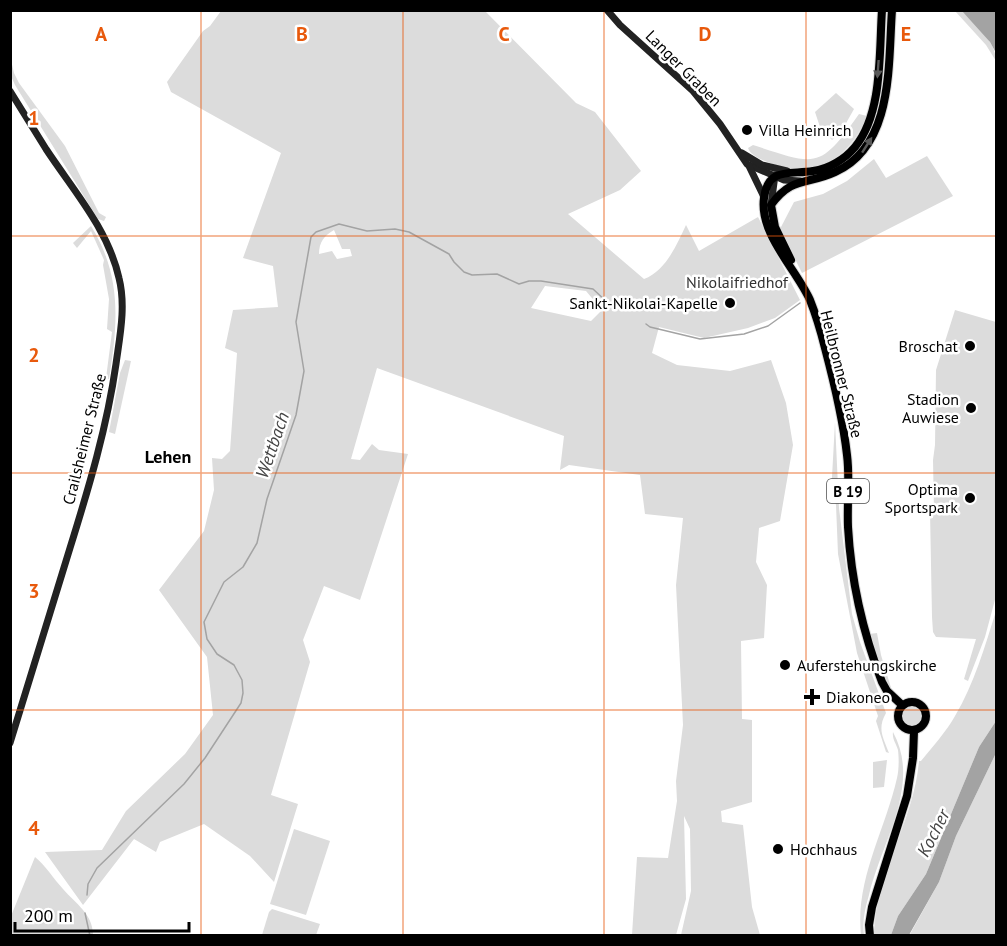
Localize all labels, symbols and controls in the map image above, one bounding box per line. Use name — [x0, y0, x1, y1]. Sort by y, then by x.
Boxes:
text: A — [95, 21, 108, 47]
text: B — [296, 21, 308, 47]
text: C — [498, 21, 510, 47]
text: D — [699, 21, 712, 47]
text: E — [901, 21, 911, 47]
street label: Langer Graben — [642, 26, 726, 110]
one-way arrow — [873, 59, 883, 78]
text: 1 — [28, 105, 40, 131]
place label: Villa Heinrich — [758, 120, 852, 140]
marker: Villa Heinrich — [740, 123, 754, 137]
one-way arrow — [861, 137, 873, 153]
park label: Nikolaifriedhof — [686, 272, 789, 292]
place label: Sankt-Nikolai-Kapelle — [569, 293, 718, 313]
marker: Sankt-Nikolai-Kapelle — [723, 296, 737, 310]
street label: Heilbronner Straße — [816, 308, 868, 440]
place label: Broschat — [899, 336, 959, 356]
marker: Broschat — [963, 339, 977, 353]
text: 2 — [28, 342, 40, 368]
street label: Crailsheimer Straße — [58, 371, 110, 507]
place label: Stadion Auwiese — [902, 389, 959, 427]
marker: Stadion Auwiese — [964, 401, 978, 415]
water label: Wettbach — [250, 409, 294, 481]
district label: Lehen — [145, 445, 191, 468]
road number: B 19 — [827, 479, 869, 503]
place label: Optima Sportspark — [884, 479, 958, 517]
marker: Optima Sportspark — [963, 491, 977, 505]
text: 3 — [28, 578, 40, 604]
place label: Auferstehungskirche — [797, 655, 937, 675]
marker: Auferstehungskirche — [778, 658, 792, 672]
place label: Diakoneo — [826, 687, 890, 707]
marker: Diakoneo — [803, 688, 821, 706]
water label: Kocher — [911, 804, 955, 861]
text: 4 — [28, 815, 40, 841]
place label: Hochhaus — [790, 839, 858, 859]
marker: Hochhaus — [771, 842, 785, 856]
scale bar — [15, 895, 189, 933]
text: 200 m — [24, 904, 73, 927]

